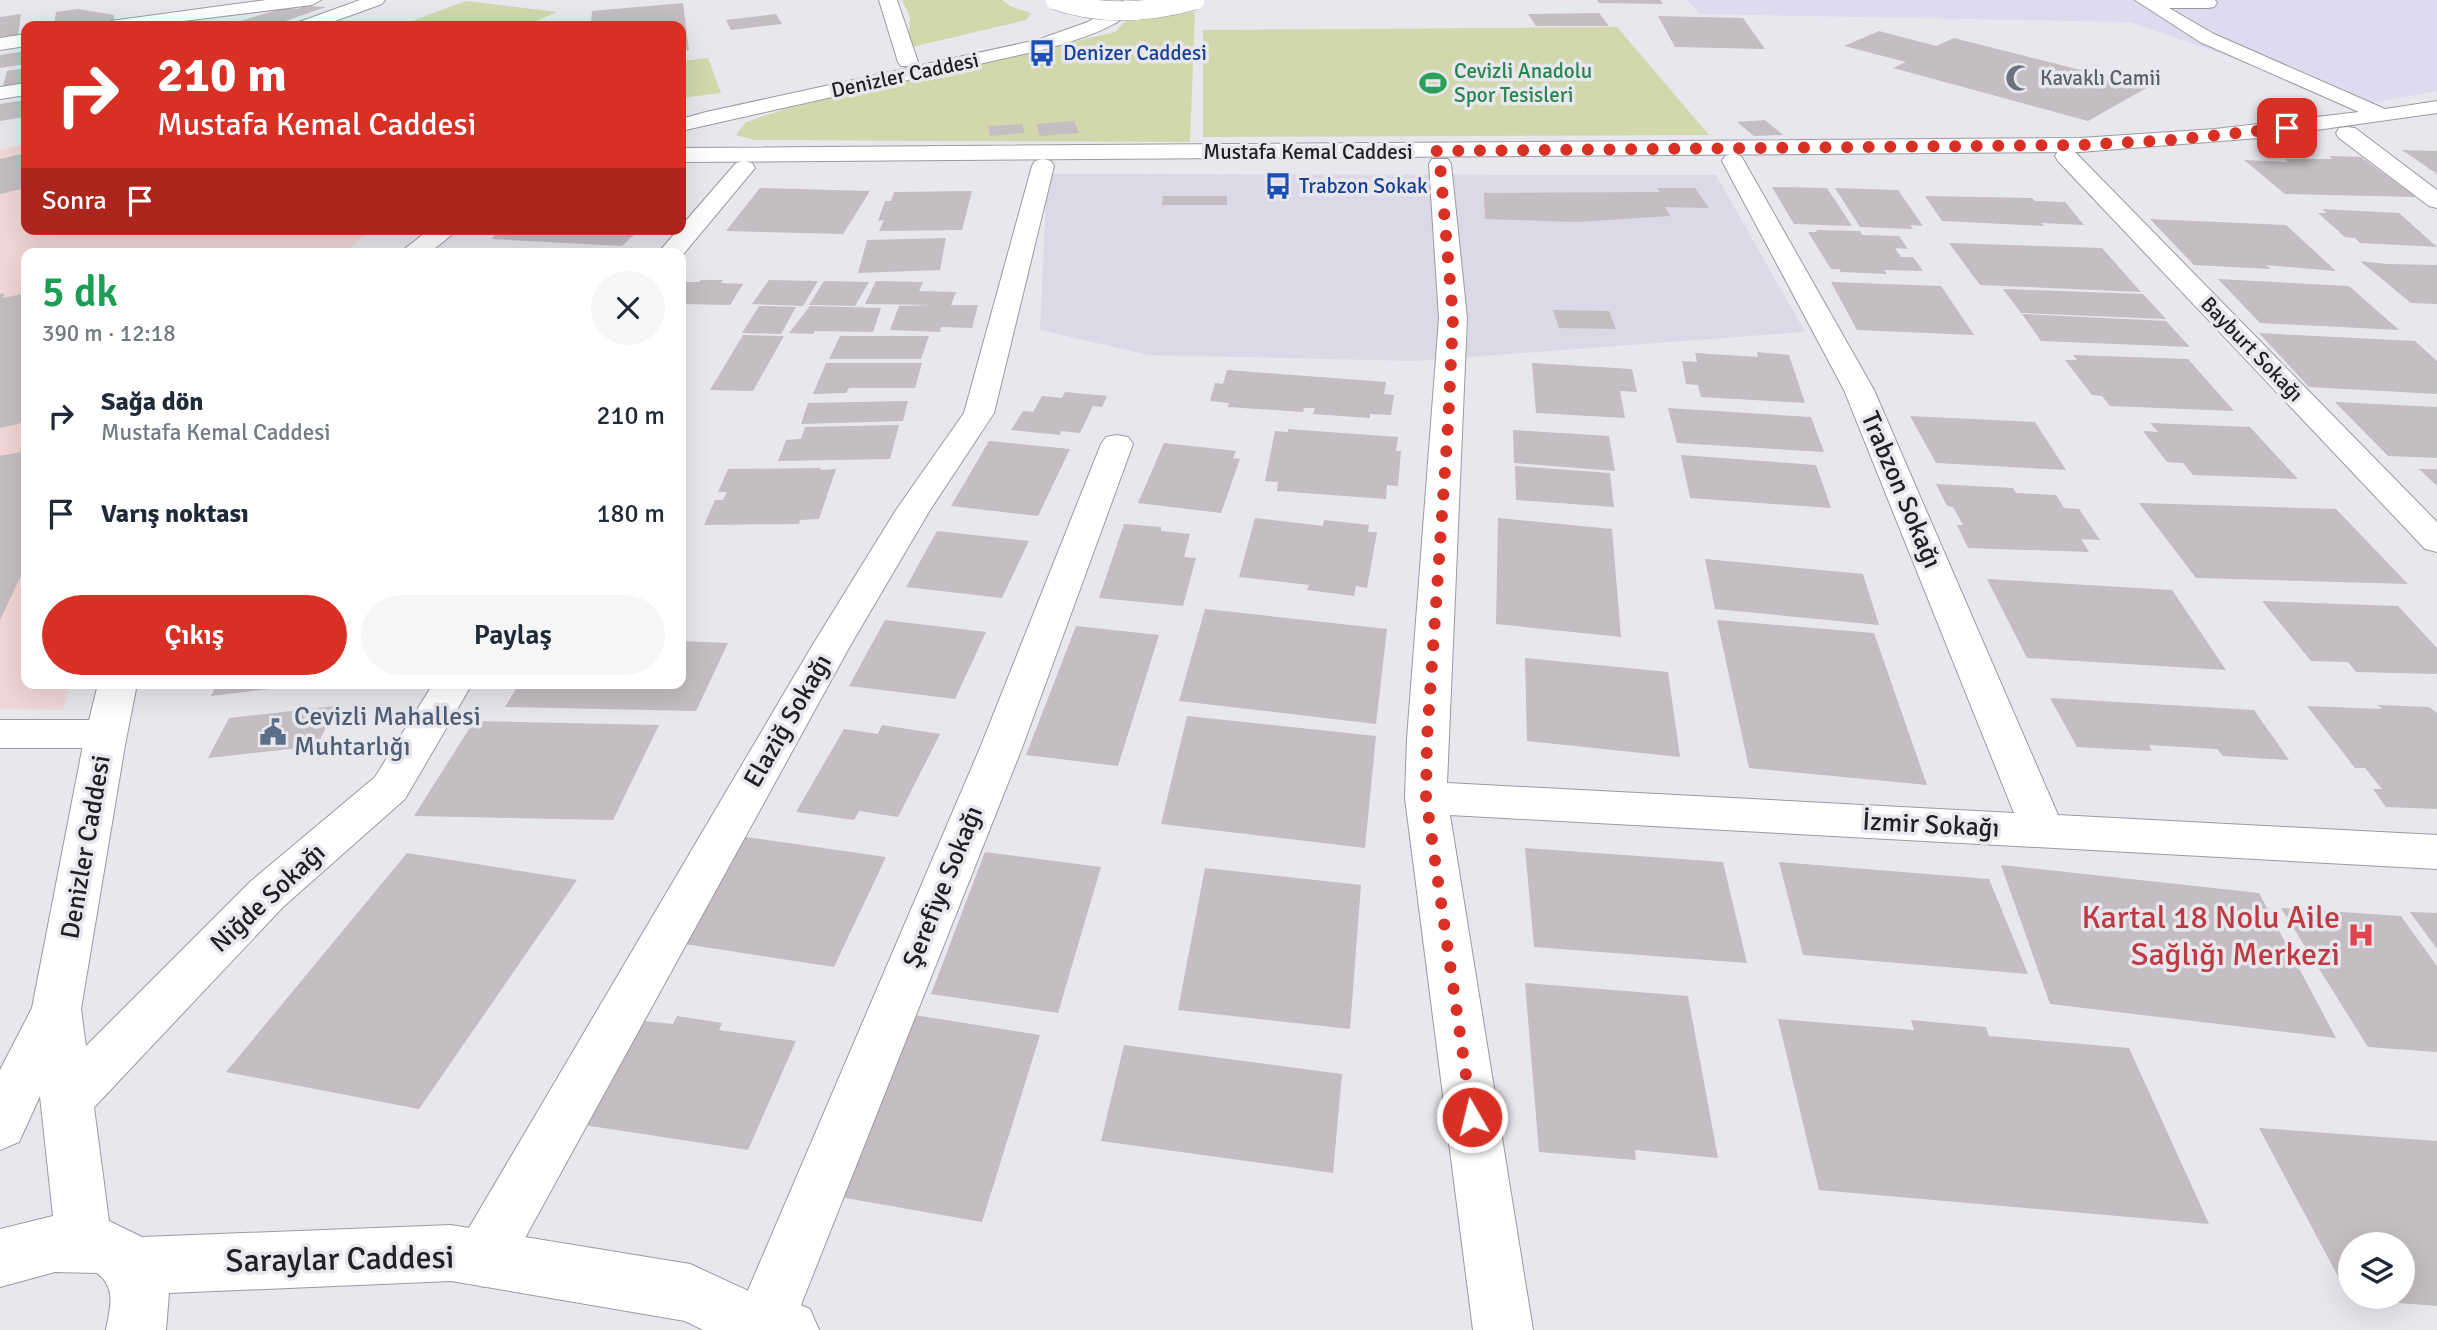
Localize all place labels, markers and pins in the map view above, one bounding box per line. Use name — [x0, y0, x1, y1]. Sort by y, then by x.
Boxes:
bus stop icon: Denizer Caddesi — [1027, 38, 1057, 68]
place label: Denizer Caddesi — [1063, 40, 1207, 66]
place label: Cevizli Anadolu Spor Tesisleri — [1454, 58, 1592, 108]
mosque icon: Kavaklı Camii — [2004, 63, 2034, 93]
place label: Kavaklı Camii — [2040, 65, 2161, 91]
sports icon: Cevizli Anadolu Spor Tesisleri — [1418, 68, 1448, 98]
pin — [2257, 98, 2317, 158]
bus stop icon: Trabzon Sokak — [1263, 171, 1293, 201]
place label: Trabzon Sokak — [1299, 173, 1428, 199]
place label: Cevizli Mahallesi Muhtarlığı — [294, 701, 481, 763]
public building icon: Cevizli Mahallesi Muhtarlığı — [258, 717, 288, 747]
place label: Kartal 18 Nolu Aile Sağlığı Merkezi — [2082, 898, 2340, 974]
hospital icon: Kartal 18 Nolu Aile Sağlığı Merkezi — [2346, 920, 2376, 950]

